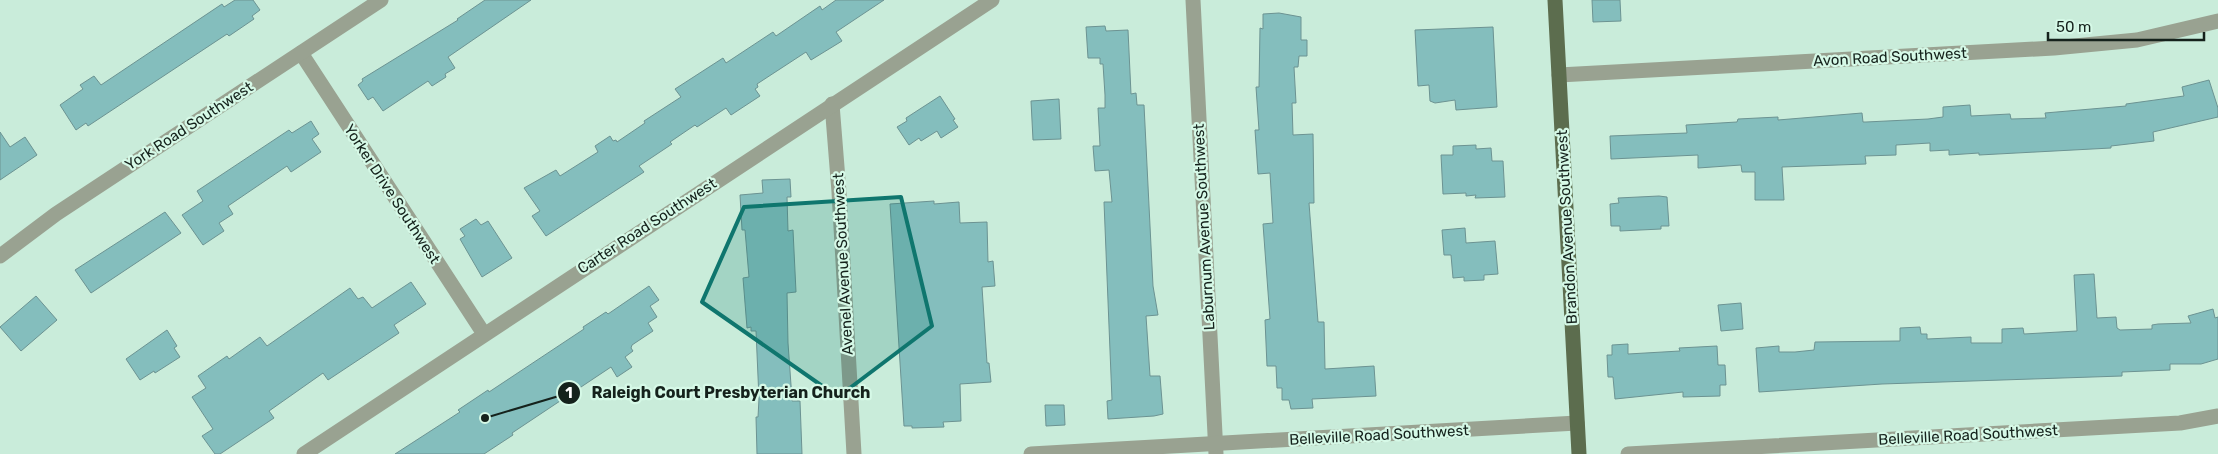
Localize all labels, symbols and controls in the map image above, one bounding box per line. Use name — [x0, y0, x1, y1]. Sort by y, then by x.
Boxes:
scale bar — [2048, 10, 2204, 42]
text: 50 m — [2056, 18, 2091, 36]
street label: Avon Road Southwest — [1813, 44, 1967, 70]
street label: York Road Southwest — [122, 78, 256, 174]
street label: Yorker Drive Southwest — [340, 121, 444, 267]
street label: Laburnum Avenue Southwest — [1190, 123, 1218, 331]
street label: Brandon Avenue Southwest — [1553, 129, 1581, 325]
street label: Avenel Avenue Southwest — [829, 172, 857, 355]
street label: Carter Road Southwest — [574, 174, 720, 278]
callout: Raleigh Court Presbyterian Church — [557, 377, 881, 408]
text: Raleigh Court Presbyterian Church — [591, 383, 871, 402]
text: 1 — [565, 384, 573, 402]
street label: Belleville Road Southwest — [1289, 421, 1469, 449]
street label: Belleville Road Southwest — [1878, 421, 2058, 449]

